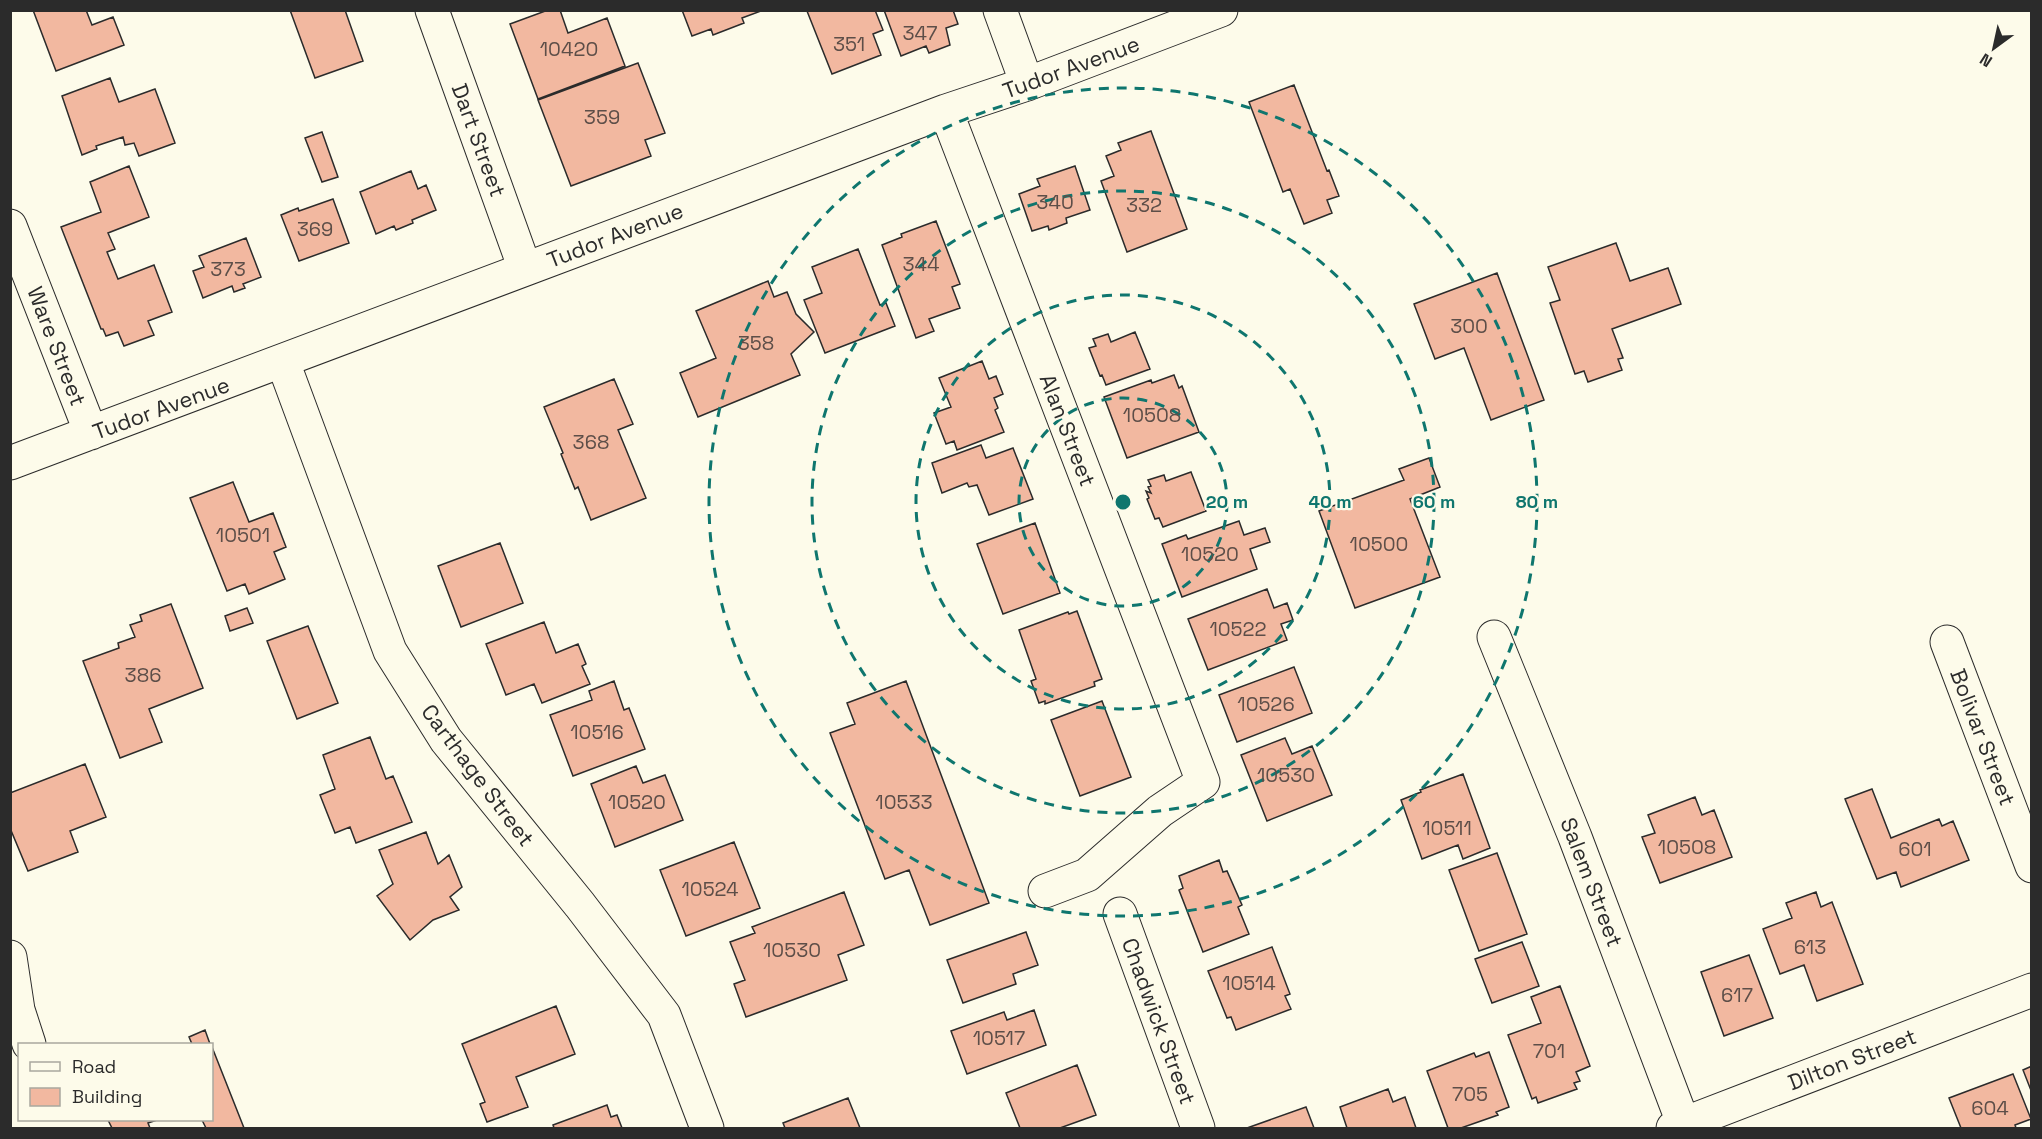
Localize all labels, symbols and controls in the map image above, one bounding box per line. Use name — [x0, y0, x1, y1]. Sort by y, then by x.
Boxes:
north arrow — [1964, 18, 2024, 78]
house number: 347 — [902, 20, 938, 46]
street label: Tudor Avenue — [999, 29, 1143, 105]
house number: 351 — [833, 31, 865, 57]
house number: 10420 — [540, 36, 598, 62]
text: N — [1976, 48, 1996, 72]
street label: Dart Street — [446, 80, 512, 200]
house number: 359 — [584, 104, 620, 130]
house number: 340 — [1036, 189, 1074, 215]
house number: 332 — [1126, 192, 1162, 218]
street label: Tudor Avenue — [543, 196, 687, 274]
house number: 369 — [297, 216, 333, 242]
house number: 344 — [902, 251, 940, 277]
house number: 373 — [210, 256, 246, 282]
street label: Ware Street — [21, 282, 93, 410]
house number: 300 — [1450, 313, 1488, 339]
house number: 358 — [738, 330, 774, 356]
street label: Tudor Avenue — [89, 370, 233, 446]
street label: Alan Street — [1034, 370, 1102, 490]
house number: 10508 — [1123, 402, 1181, 428]
house number: 368 — [573, 429, 609, 455]
text: 20 m — [1206, 490, 1248, 513]
text: 40 m — [1308, 490, 1352, 513]
text: 60 m — [1413, 490, 1455, 513]
text: 80 m — [1516, 490, 1558, 513]
centre of rings — [1113, 492, 1133, 512]
house number: 10501 — [216, 522, 270, 548]
house number: 10500 — [1350, 531, 1408, 557]
house number: 10520 — [1181, 541, 1239, 567]
house number: 10522 — [1209, 616, 1267, 642]
house number: 386 — [125, 662, 161, 688]
street label: Bolivar Street — [1944, 665, 2022, 809]
house number: 10526 — [1237, 691, 1295, 717]
street label: Carthage Street — [415, 698, 541, 852]
house number: 10516 — [570, 719, 624, 745]
house number: 10530 — [1257, 762, 1315, 788]
house number: 10520 — [608, 789, 666, 815]
house number: 10533 — [875, 789, 933, 815]
street label: Salem Street — [1554, 813, 1630, 951]
house number: 10511 — [1422, 815, 1472, 841]
house number: 10508 — [1658, 834, 1716, 860]
house number: 601 — [1898, 836, 1932, 862]
house number: 10524 — [682, 876, 738, 902]
street label: Chadwick Street — [1116, 934, 1202, 1108]
house number: 613 — [1794, 934, 1826, 960]
house number: 10530 — [763, 937, 821, 963]
house number: 10514 — [1222, 970, 1276, 996]
house number: 617 — [1721, 982, 1753, 1008]
street label: Dilton Street — [1784, 1022, 1920, 1096]
house number: 10517 — [973, 1025, 1025, 1051]
house number: 701 — [1533, 1038, 1565, 1064]
legend — [18, 1043, 213, 1121]
text: Road — [72, 1055, 116, 1078]
house number: 705 — [1452, 1081, 1488, 1107]
text: Building — [72, 1085, 142, 1108]
house number: 604 — [1971, 1095, 2009, 1121]

